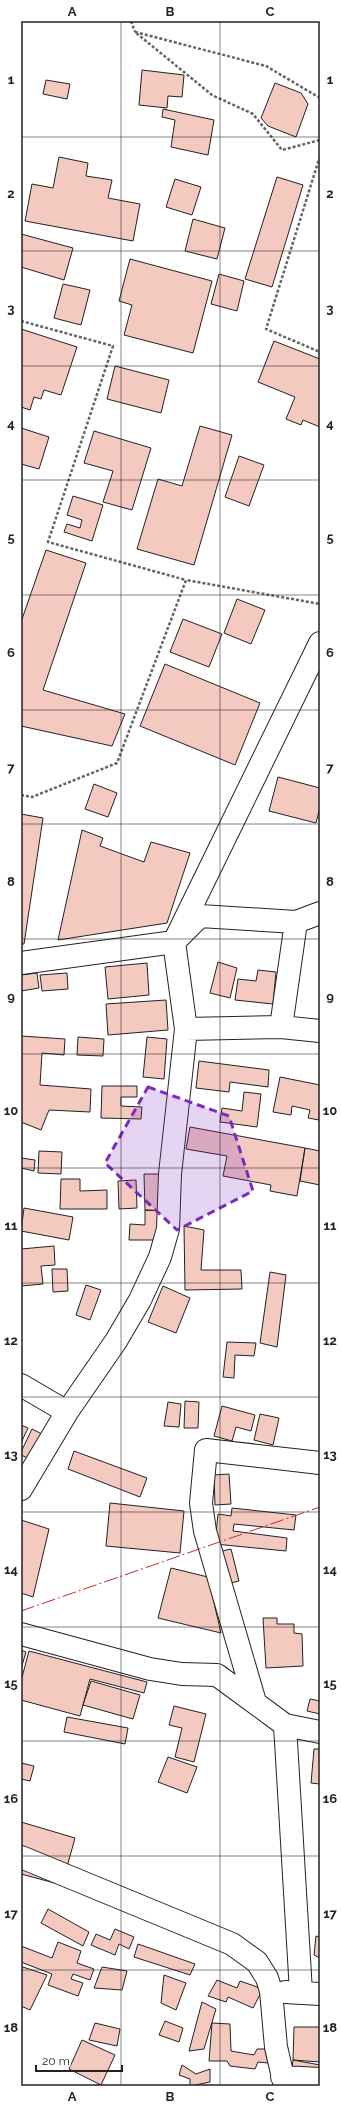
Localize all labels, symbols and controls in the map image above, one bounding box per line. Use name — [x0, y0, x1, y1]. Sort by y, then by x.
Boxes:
text: A — [68, 4, 77, 19]
text: B — [166, 4, 175, 19]
text: C — [266, 4, 275, 19]
text: 1 — [8, 72, 15, 87]
text: 1 — [327, 72, 334, 87]
text: 2 — [7, 186, 15, 201]
text: 2 — [326, 186, 334, 201]
text: 3 — [7, 301, 15, 316]
text: 3 — [326, 301, 334, 316]
text: 4 — [7, 416, 15, 431]
text: 4 — [326, 416, 334, 431]
text: 5 — [7, 530, 15, 545]
text: 5 — [326, 530, 334, 545]
text: 6 — [7, 645, 15, 660]
text: 6 — [326, 645, 334, 660]
text: 7 — [7, 760, 15, 775]
text: 7 — [326, 760, 334, 775]
text: 8 — [7, 874, 15, 889]
text: 8 — [326, 874, 334, 889]
text: 9 — [7, 989, 15, 1004]
text: 9 — [326, 989, 334, 1004]
text: 10 — [4, 1103, 18, 1118]
text: 10 — [323, 1103, 337, 1118]
text: 11 — [5, 1218, 18, 1233]
text: 11 — [324, 1218, 337, 1233]
text: 12 — [4, 1333, 18, 1348]
text: 12 — [323, 1333, 337, 1348]
text: 13 — [4, 1447, 18, 1462]
text: 13 — [323, 1447, 337, 1462]
text: 14 — [4, 1562, 18, 1577]
text: 14 — [323, 1562, 337, 1577]
text: 15 — [4, 1676, 18, 1691]
text: 15 — [323, 1676, 337, 1691]
text: 16 — [4, 1791, 18, 1806]
text: 16 — [323, 1791, 337, 1806]
text: 17 — [4, 1906, 19, 1921]
text: 17 — [323, 1906, 338, 1921]
text: 18 — [4, 2020, 18, 2035]
text: 18 — [323, 2020, 337, 2035]
scale bar — [36, 2047, 122, 2073]
text: 20 m — [42, 2054, 70, 2068]
text: A — [68, 2089, 77, 2104]
text: B — [166, 2089, 175, 2104]
text: C — [266, 2089, 275, 2104]

